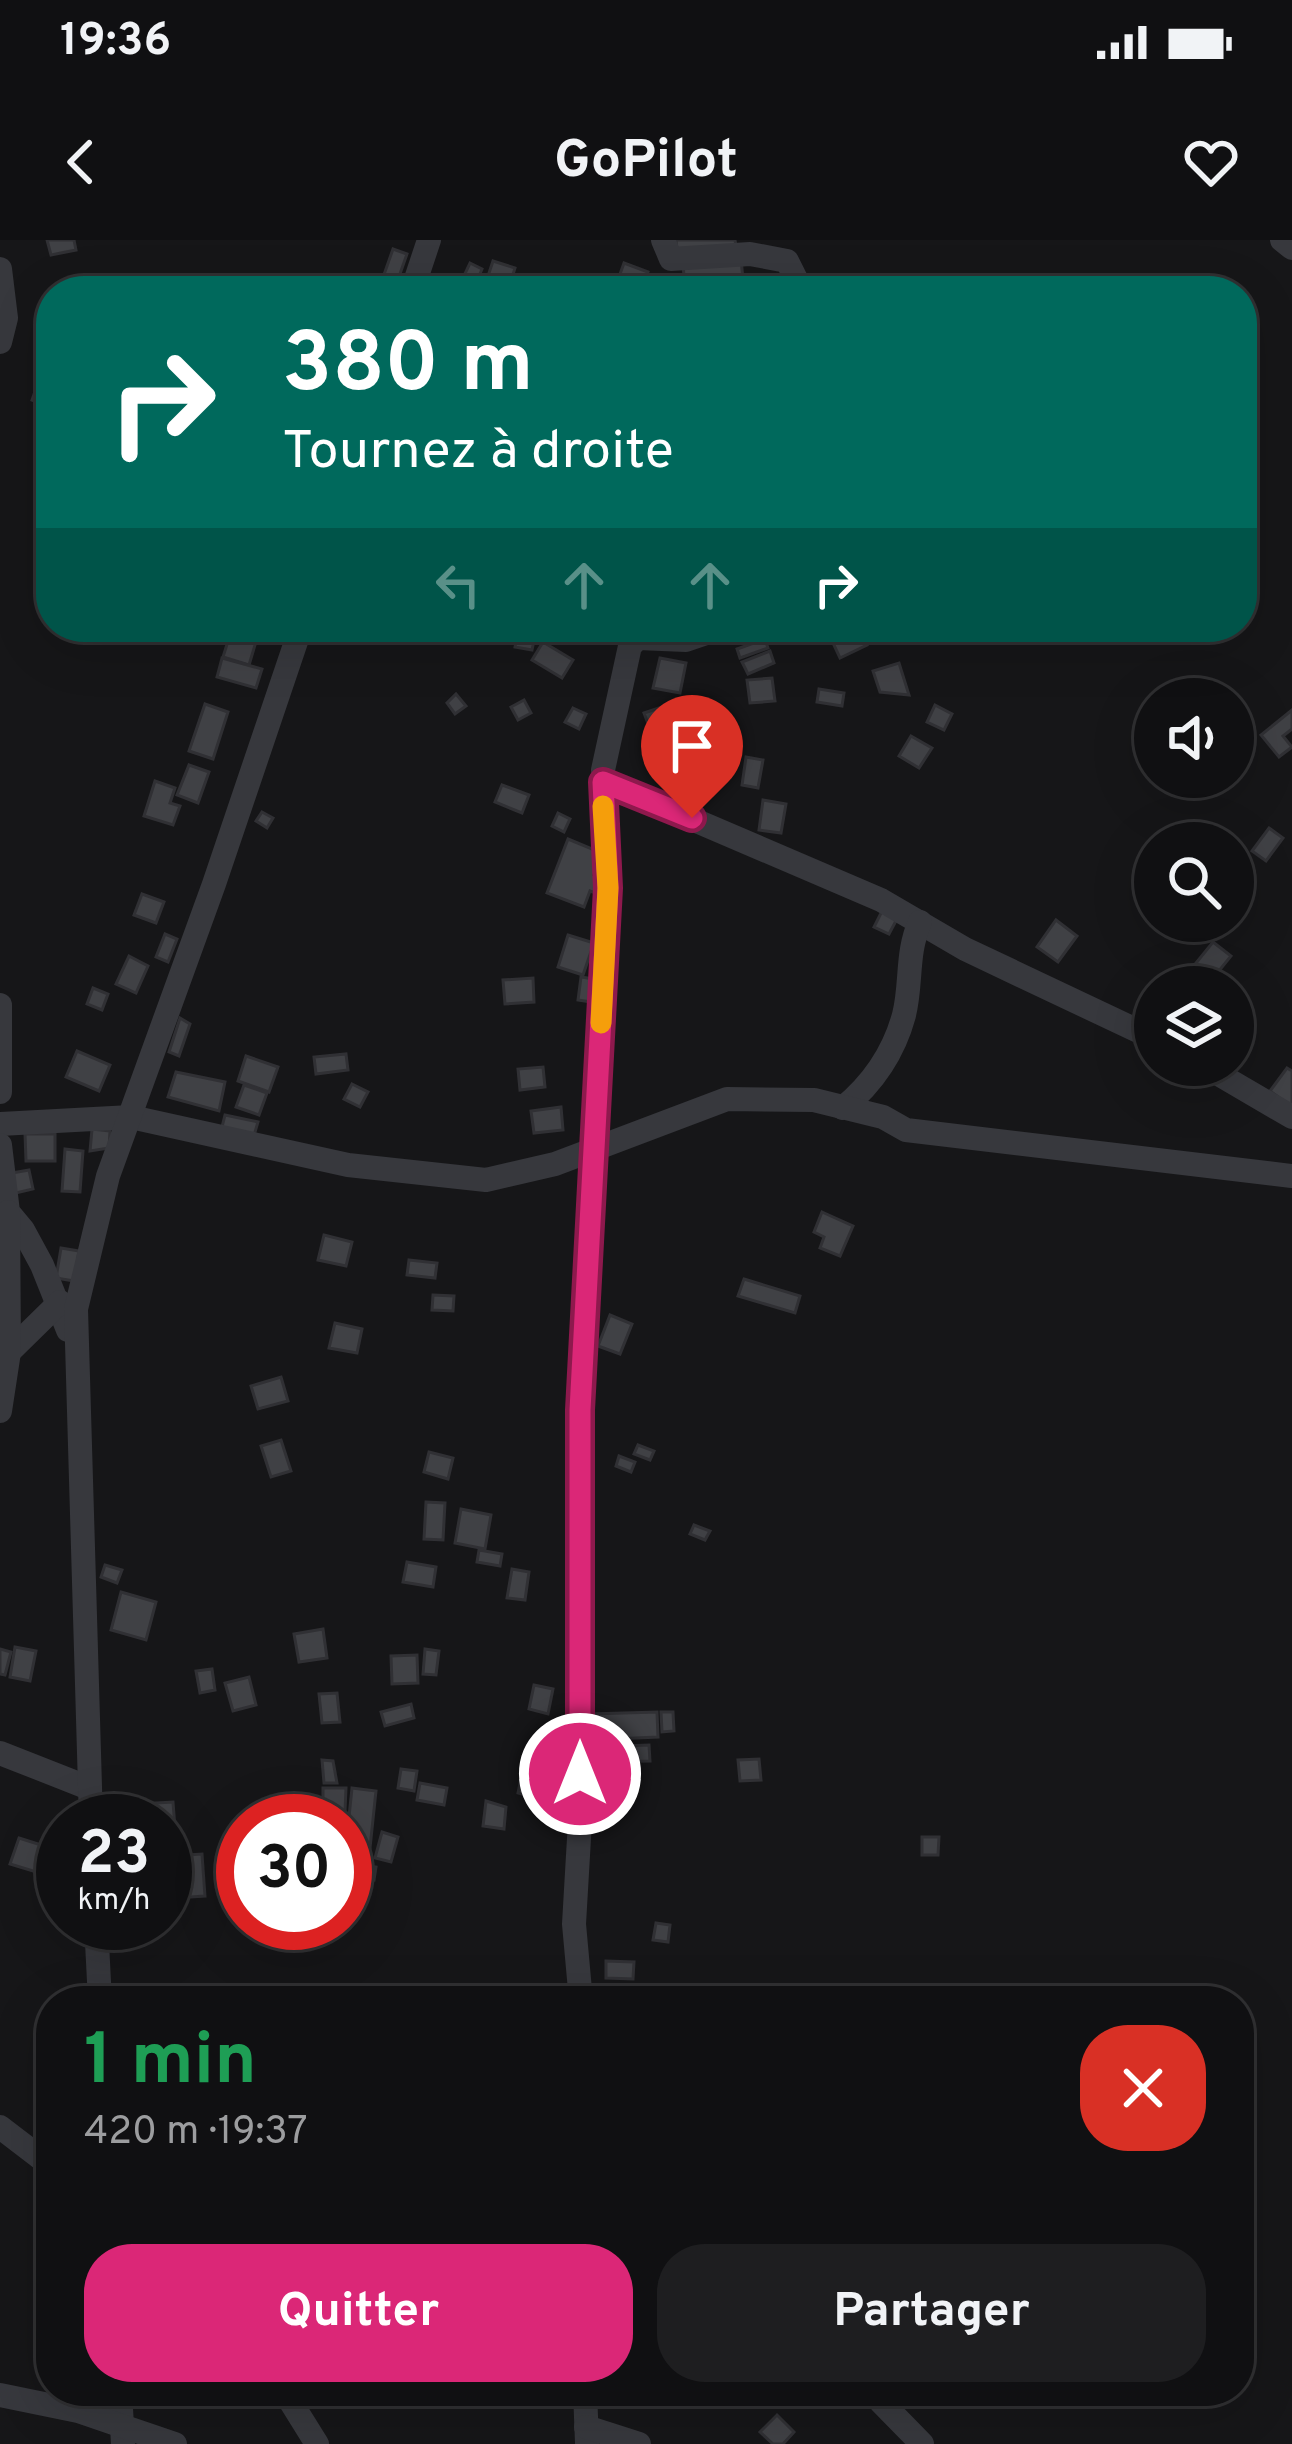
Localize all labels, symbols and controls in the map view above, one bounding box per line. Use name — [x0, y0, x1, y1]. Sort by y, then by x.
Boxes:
text: 19:36 — [60, 14, 171, 71]
text: GoPilot — [554, 128, 738, 197]
icon: back — [48, 129, 114, 195]
icon: heart — [1178, 129, 1244, 195]
text: 380 m — [282, 315, 534, 421]
icon: right — [84, 324, 240, 480]
text: Tournez à droite — [282, 419, 674, 488]
icon: left — [425, 552, 491, 618]
icon: ahead — [551, 552, 617, 618]
icon: ahead — [677, 552, 743, 618]
icon: right — [803, 552, 869, 618]
map controls — [1134, 678, 1254, 1086]
button: sound — [1134, 678, 1254, 798]
pin — [641, 695, 743, 818]
icon: arrive — [659, 713, 725, 779]
button: search — [1134, 822, 1254, 942]
button: layers — [1134, 966, 1254, 1086]
position arrow — [517, 1711, 643, 1837]
speed limit sign: 30 — [216, 1794, 372, 1950]
text: 23 — [78, 1819, 150, 1895]
text: km/h — [78, 1883, 150, 1920]
text: 1 min — [84, 2018, 257, 2110]
button: close — [1080, 2025, 1206, 2151]
text: 420 m · 19:37 — [84, 2109, 308, 2158]
button: Quitter — [84, 2244, 633, 2382]
button: Partager — [657, 2244, 1206, 2382]

